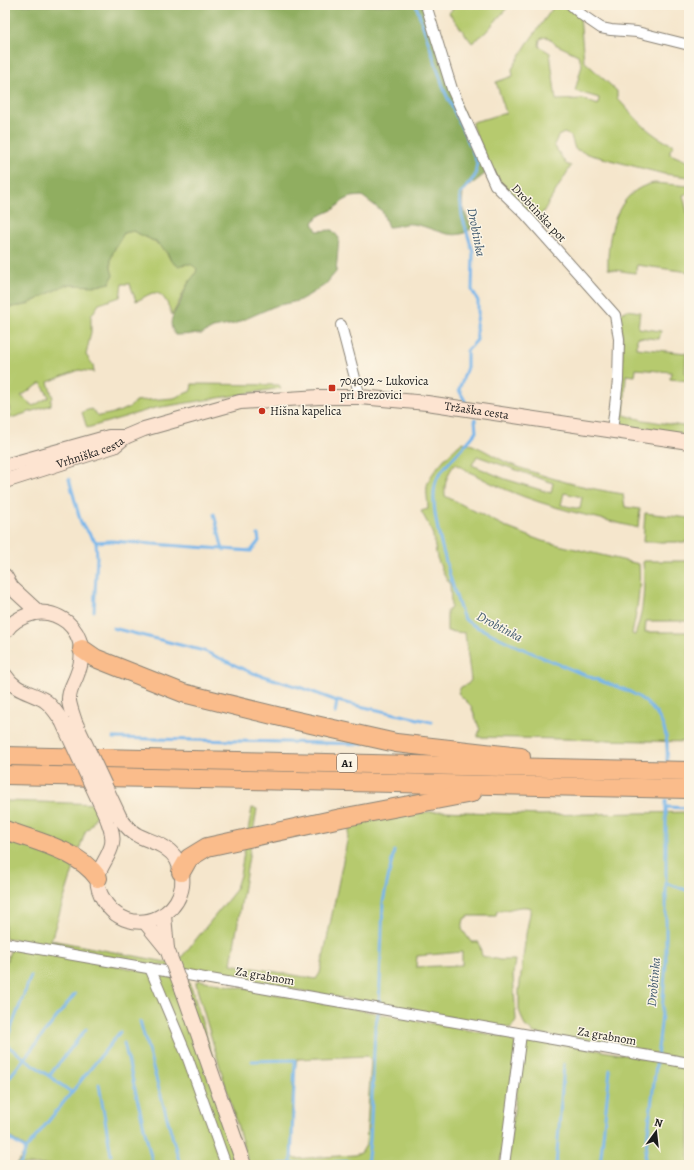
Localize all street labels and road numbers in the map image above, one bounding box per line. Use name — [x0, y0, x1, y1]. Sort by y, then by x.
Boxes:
street label: Drobtinška pot — [508, 181, 570, 245]
street label: Tržaška cesta — [443, 398, 511, 423]
street label: Vrhniška cesta — [53, 433, 128, 472]
road number: A1 — [337, 754, 357, 772]
street label: Za grabnom — [234, 963, 296, 989]
street label: Za grabnom — [576, 1023, 638, 1049]

